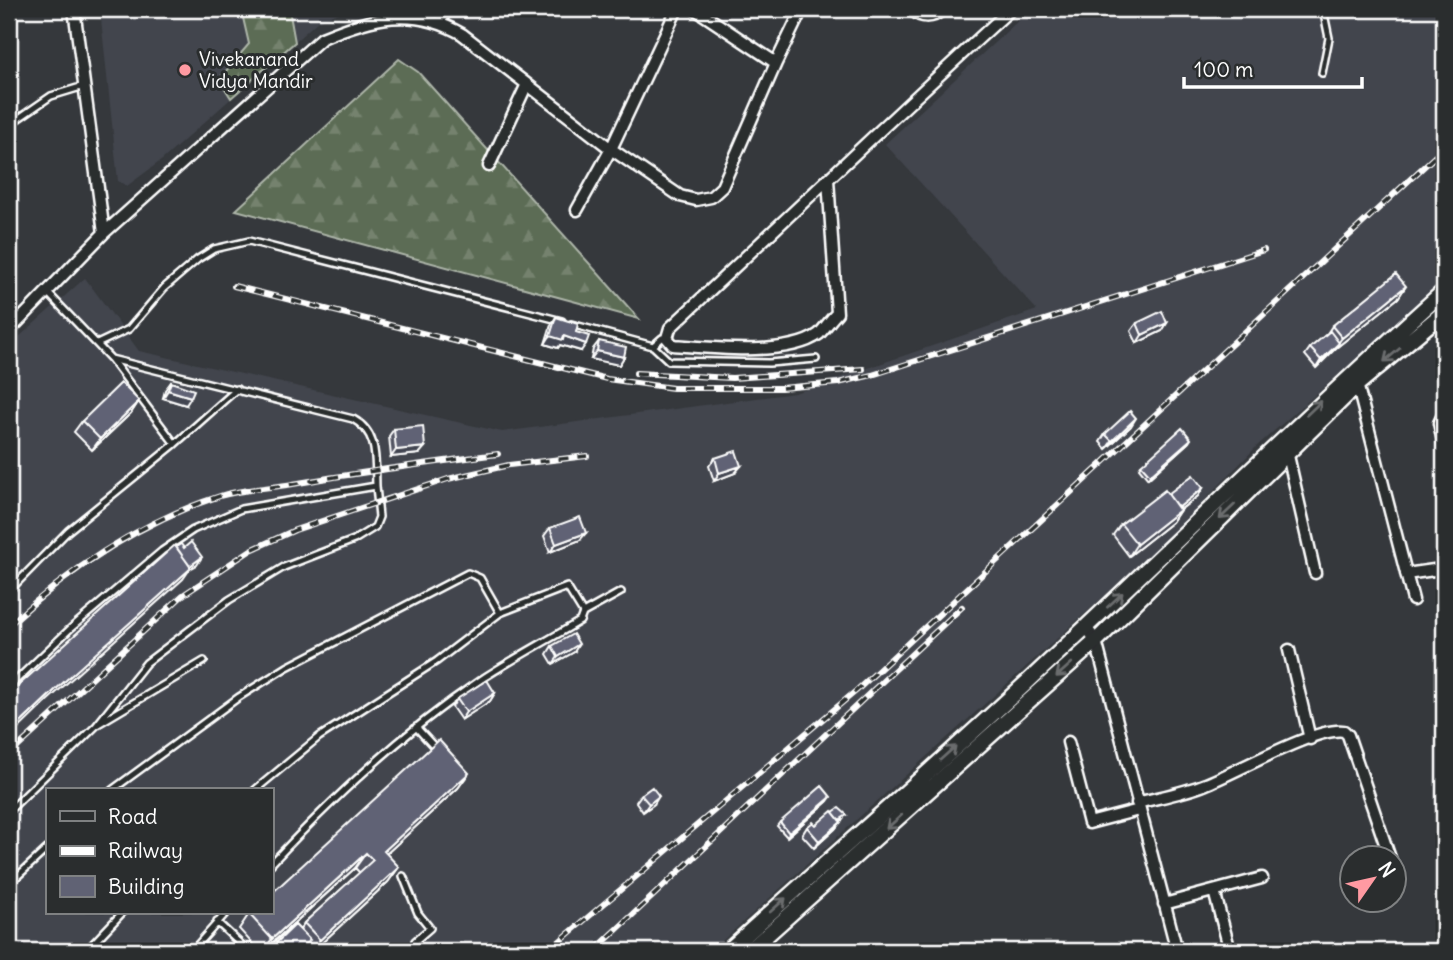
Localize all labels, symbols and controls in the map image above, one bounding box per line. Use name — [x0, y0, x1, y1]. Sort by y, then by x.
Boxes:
scale bar — [1184, 46, 1362, 90]
place label: Vivekanand Vidya Mandir — [199, 47, 313, 93]
text: 100 m — [1194, 56, 1253, 83]
marker: Vivekanand Vidya Mandir — [177, 62, 193, 78]
one-way arrow — [1383, 347, 1401, 363]
one-way arrow — [1305, 399, 1322, 416]
one-way arrow — [1219, 504, 1236, 521]
one-way arrow — [1106, 591, 1123, 608]
one-way arrow — [1055, 662, 1073, 678]
one-way arrow — [939, 745, 956, 762]
legend — [46, 788, 273, 914]
text: Road — [108, 803, 157, 830]
one-way arrow — [885, 814, 903, 830]
text: Railway — [108, 837, 183, 864]
north arrow — [1338, 844, 1408, 914]
text: N — [1373, 857, 1401, 882]
text: Building — [108, 873, 184, 900]
one-way arrow — [769, 897, 786, 914]

